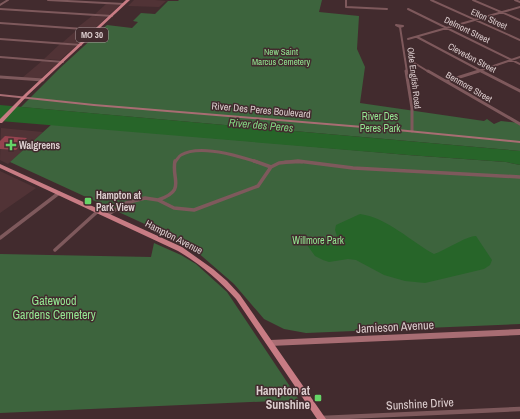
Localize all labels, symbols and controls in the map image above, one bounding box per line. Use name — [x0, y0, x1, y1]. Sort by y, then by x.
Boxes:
street label: Elton Street — [469, 6, 509, 32]
street label: Delmont Street — [442, 14, 492, 46]
road number: MO 30 — [76, 28, 108, 42]
street label: Clevedon Street — [446, 40, 498, 76]
park label: New Saint Marcus Cemetery — [252, 46, 310, 68]
street label: Olde English Road — [404, 47, 424, 109]
street label: Benmore Street — [444, 69, 494, 105]
street label: River Des Peres Boulevard — [211, 99, 311, 121]
park label: River Des Peres Park — [360, 110, 401, 135]
water label: River des Peres — [228, 115, 294, 135]
place label: Walgreens — [19, 139, 61, 152]
marker: Walgreens — [6, 140, 16, 150]
place label: Hampton at Park View — [96, 189, 141, 214]
marker: Hampton at Park View — [83, 196, 93, 206]
street label: Hampton Avenue — [143, 217, 205, 257]
park label: Willmore Park — [292, 234, 345, 247]
park label: Gatewood Gardens Cemetery — [12, 293, 96, 323]
street label: Jamieson Avenue — [356, 317, 434, 337]
place label: Hampton at Sunshine — [256, 383, 311, 413]
marker: Hampton at Sunshine — [313, 393, 323, 403]
street label: Sunshine Drive — [386, 394, 454, 414]

